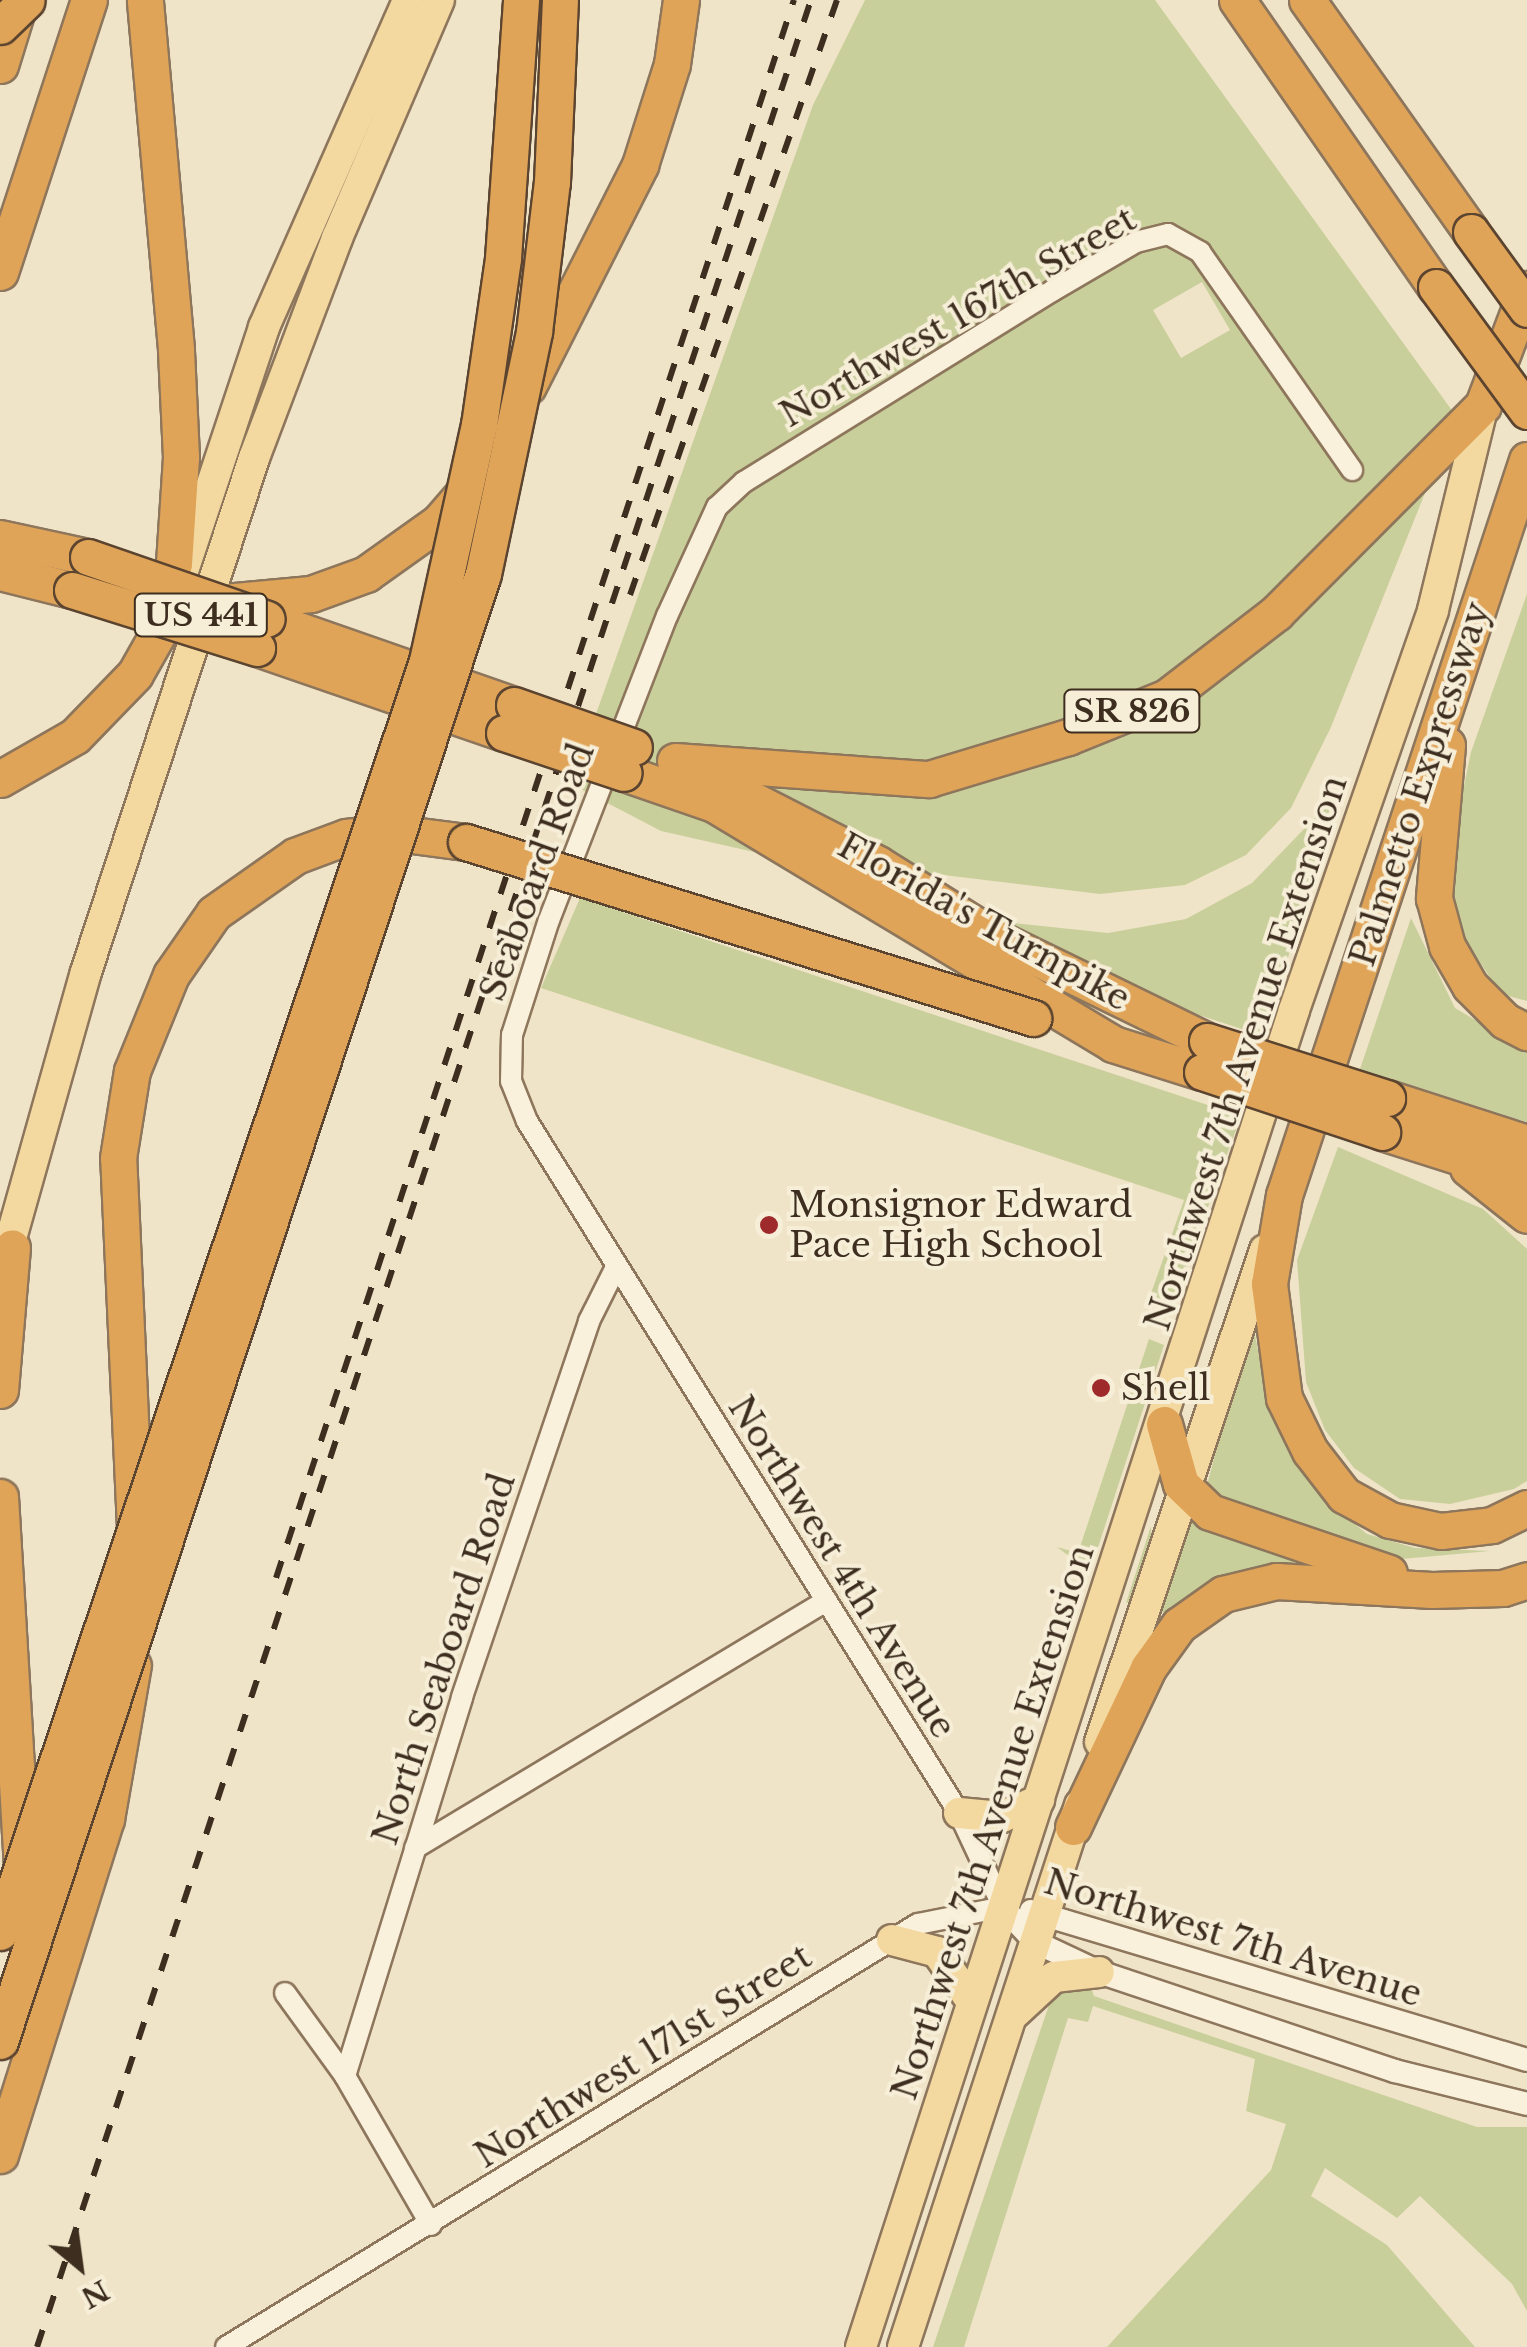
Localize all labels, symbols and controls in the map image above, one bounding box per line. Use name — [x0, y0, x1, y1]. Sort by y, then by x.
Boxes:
street label: Northwest 167th Street — [773, 198, 1143, 436]
road number: US 441 — [134, 588, 268, 642]
street label: Palmetto Expressway — [1341, 597, 1499, 971]
road number: SR 826 — [1062, 684, 1202, 738]
street label: Seaboard Road — [471, 738, 603, 1006]
street label: Northwest 7th Avenue Extension — [1136, 770, 1356, 1336]
street label: Florida's Turnpike — [830, 824, 1138, 1020]
place label: Monsignor Edward Pace High School — [789, 1184, 1133, 1266]
marker: Monsignor Edward Pace High School — [758, 1214, 780, 1236]
place label: Shell — [1121, 1367, 1210, 1409]
marker: Shell — [1090, 1377, 1112, 1399]
street label: Northwest 4th Avenue — [719, 1388, 965, 1746]
street label: North Seaboard Road — [364, 1468, 524, 1850]
street label: Northwest 7th Avenue Extension — [883, 1539, 1103, 2105]
street label: Northwest 7th Avenue — [1039, 1860, 1427, 2016]
street label: Northwest 171st Street — [467, 1935, 819, 2177]
north arrow — [30, 2217, 130, 2317]
text: N — [75, 2272, 115, 2315]

